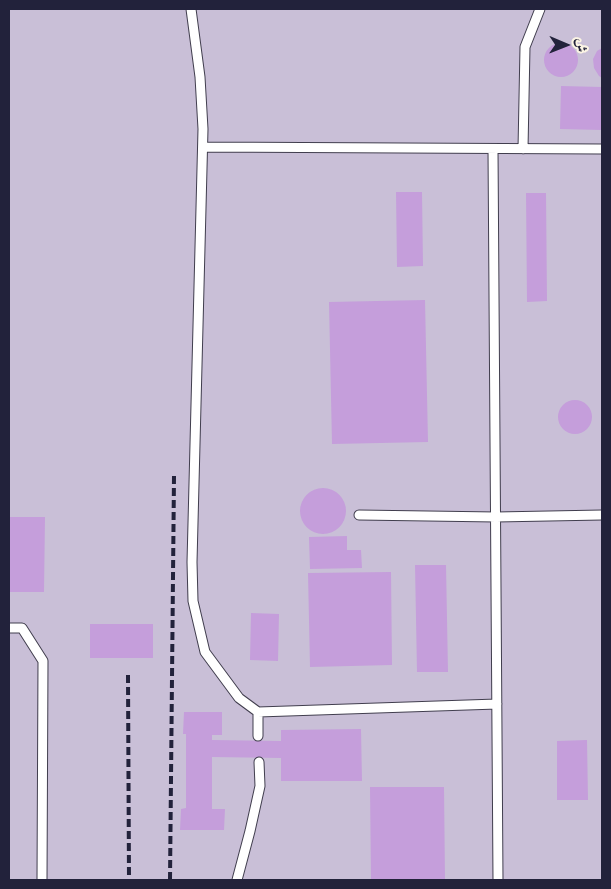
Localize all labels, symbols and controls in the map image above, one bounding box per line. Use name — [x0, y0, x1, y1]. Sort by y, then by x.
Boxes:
north arrow — [541, 20, 591, 70]
text: ش — [573, 38, 590, 52]

